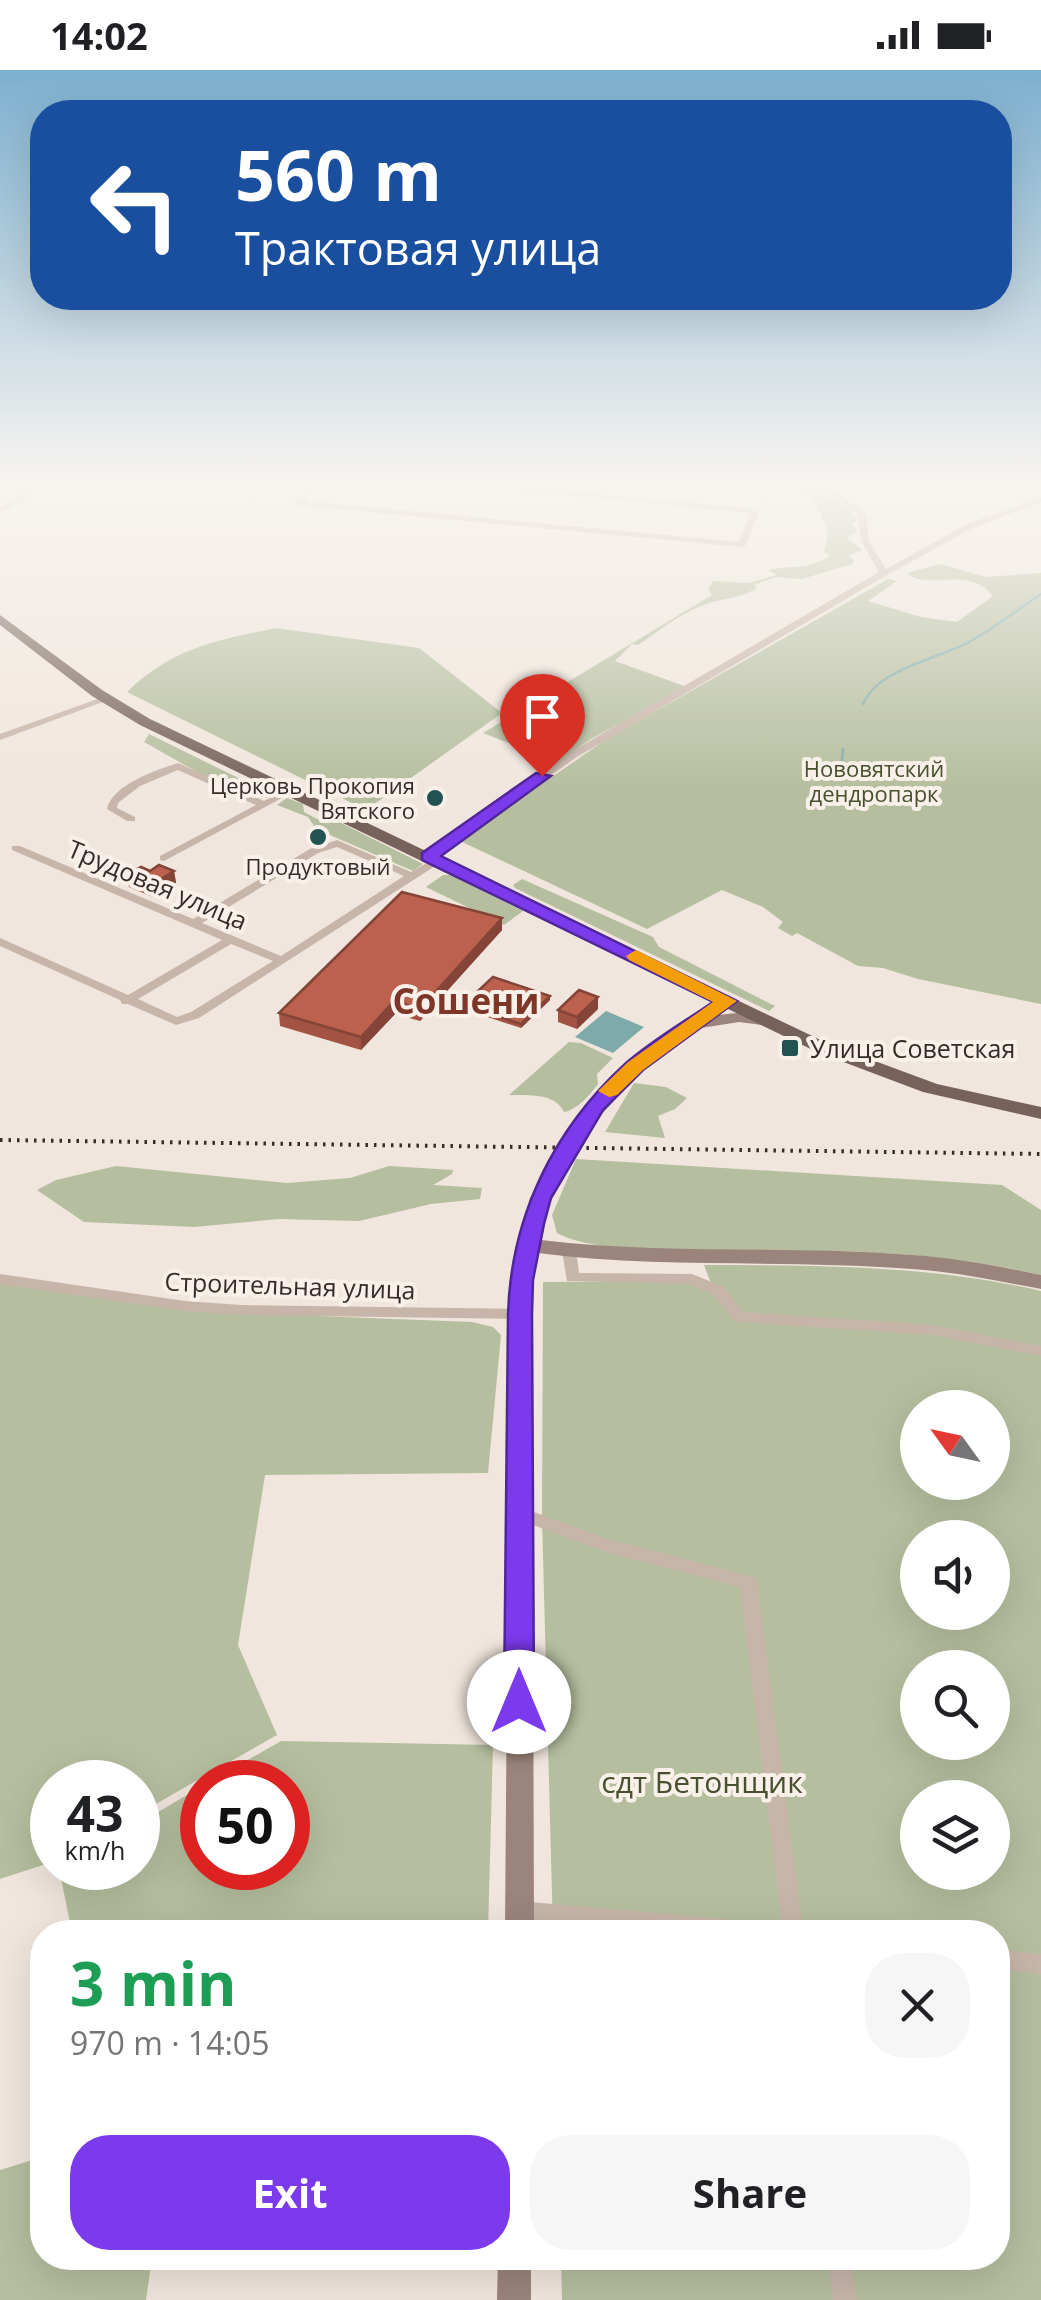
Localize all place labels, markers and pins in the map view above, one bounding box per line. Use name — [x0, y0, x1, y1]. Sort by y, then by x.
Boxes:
pin — [500, 674, 585, 777]
place label: Церковь Прокопия Вятского — [210, 770, 415, 825]
marker: Церковь Прокопия Вятского — [424, 787, 446, 809]
marker: Продуктовый — [307, 826, 329, 848]
place label: Продуктовый — [246, 851, 390, 881]
place label: Улица Советская — [810, 1031, 1015, 1065]
marker: Улица Советская — [779, 1037, 801, 1059]

